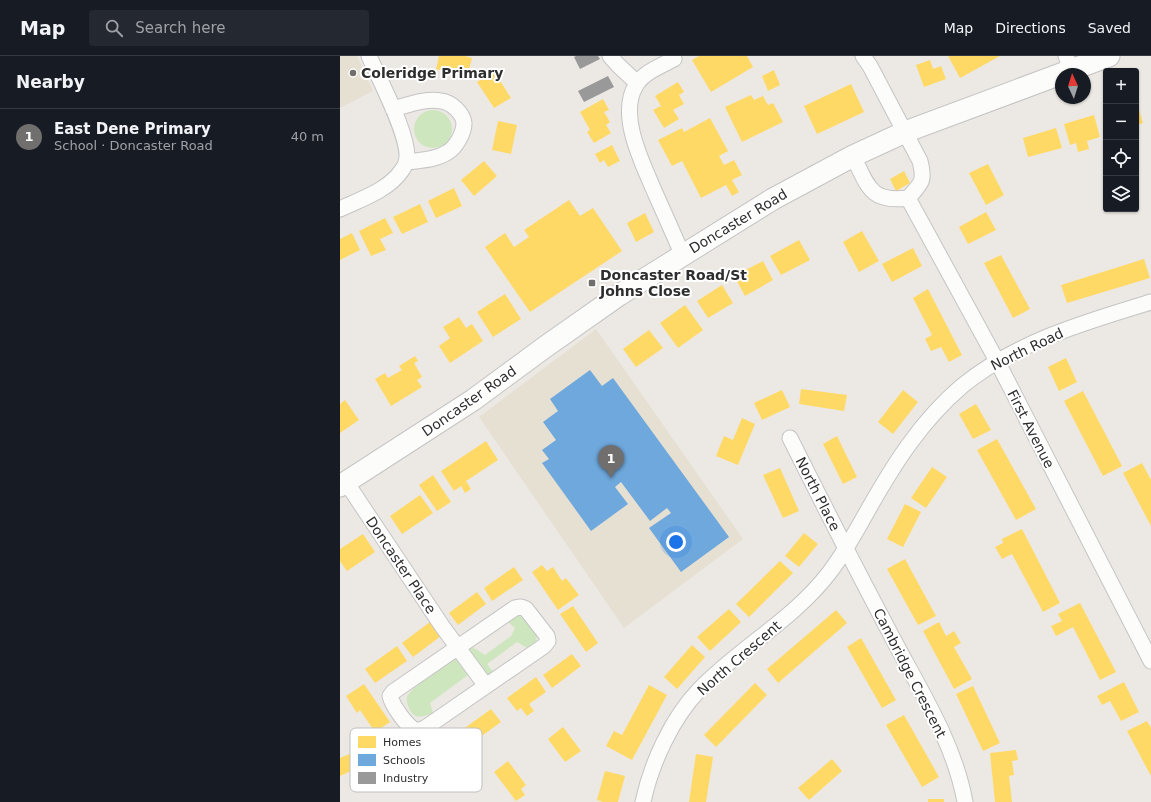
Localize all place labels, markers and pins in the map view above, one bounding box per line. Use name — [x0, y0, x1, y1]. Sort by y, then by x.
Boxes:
place label: Coleridge Primary — [361, 65, 503, 81]
marker: Coleridge Primary — [348, 68, 358, 78]
place label: Doncaster Road/St Johns Close — [599, 267, 747, 299]
marker: Doncaster Road/St Johns Close — [587, 278, 597, 288]
pin: 1 — [598, 445, 624, 478]

